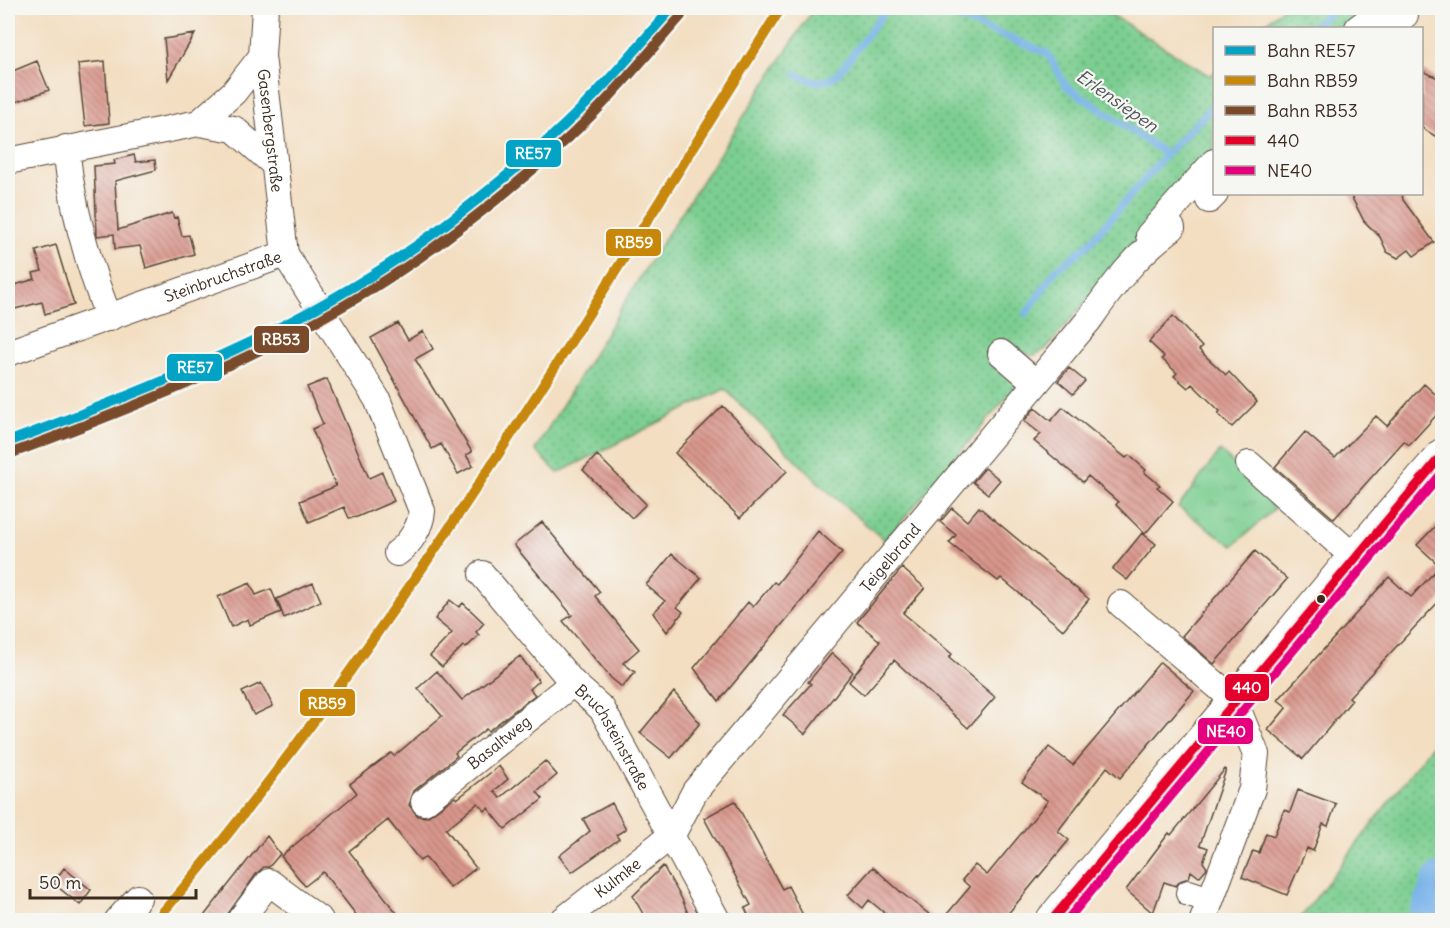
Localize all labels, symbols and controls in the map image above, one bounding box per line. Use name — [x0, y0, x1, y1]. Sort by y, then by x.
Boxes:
legend — [1213, 27, 1423, 195]
text: Bahn RE57 — [1267, 39, 1356, 62]
water label: Erlensiepen — [1072, 64, 1163, 137]
street label: Gasenbergstraße — [254, 68, 288, 193]
text: Bahn RB59 — [1267, 69, 1358, 92]
text: Bahn RB53 — [1267, 99, 1358, 122]
text: 440 — [1267, 129, 1300, 152]
line badge: RE57 — [505, 139, 562, 168]
text: RE57 — [515, 143, 551, 163]
text: NE40 — [1267, 159, 1312, 182]
line badge: RB59 — [605, 228, 662, 257]
text: RB59 — [614, 232, 654, 252]
street label: Steinbruchstraße — [161, 246, 284, 306]
line badge: RB53 — [253, 325, 310, 354]
text: RB53 — [262, 329, 300, 349]
line badge: RE57 — [166, 353, 223, 382]
text: RE57 — [177, 357, 213, 377]
street label: Teigelbrand — [856, 519, 925, 596]
unlabelled marker — [1315, 593, 1327, 605]
line badge: 440 — [1224, 673, 1270, 702]
text: 440 — [1232, 677, 1262, 697]
street label: Bruchsteinstraße — [571, 680, 654, 793]
line badge: RB59 — [299, 688, 356, 717]
text: RB59 — [307, 693, 347, 713]
street label: Basaltweg — [463, 711, 535, 773]
line badge: NE40 — [1197, 717, 1254, 745]
text: NE40 — [1206, 721, 1246, 741]
street label: Kulmke — [590, 853, 645, 902]
scale bar — [30, 862, 196, 900]
text: 50 m — [39, 871, 81, 894]

